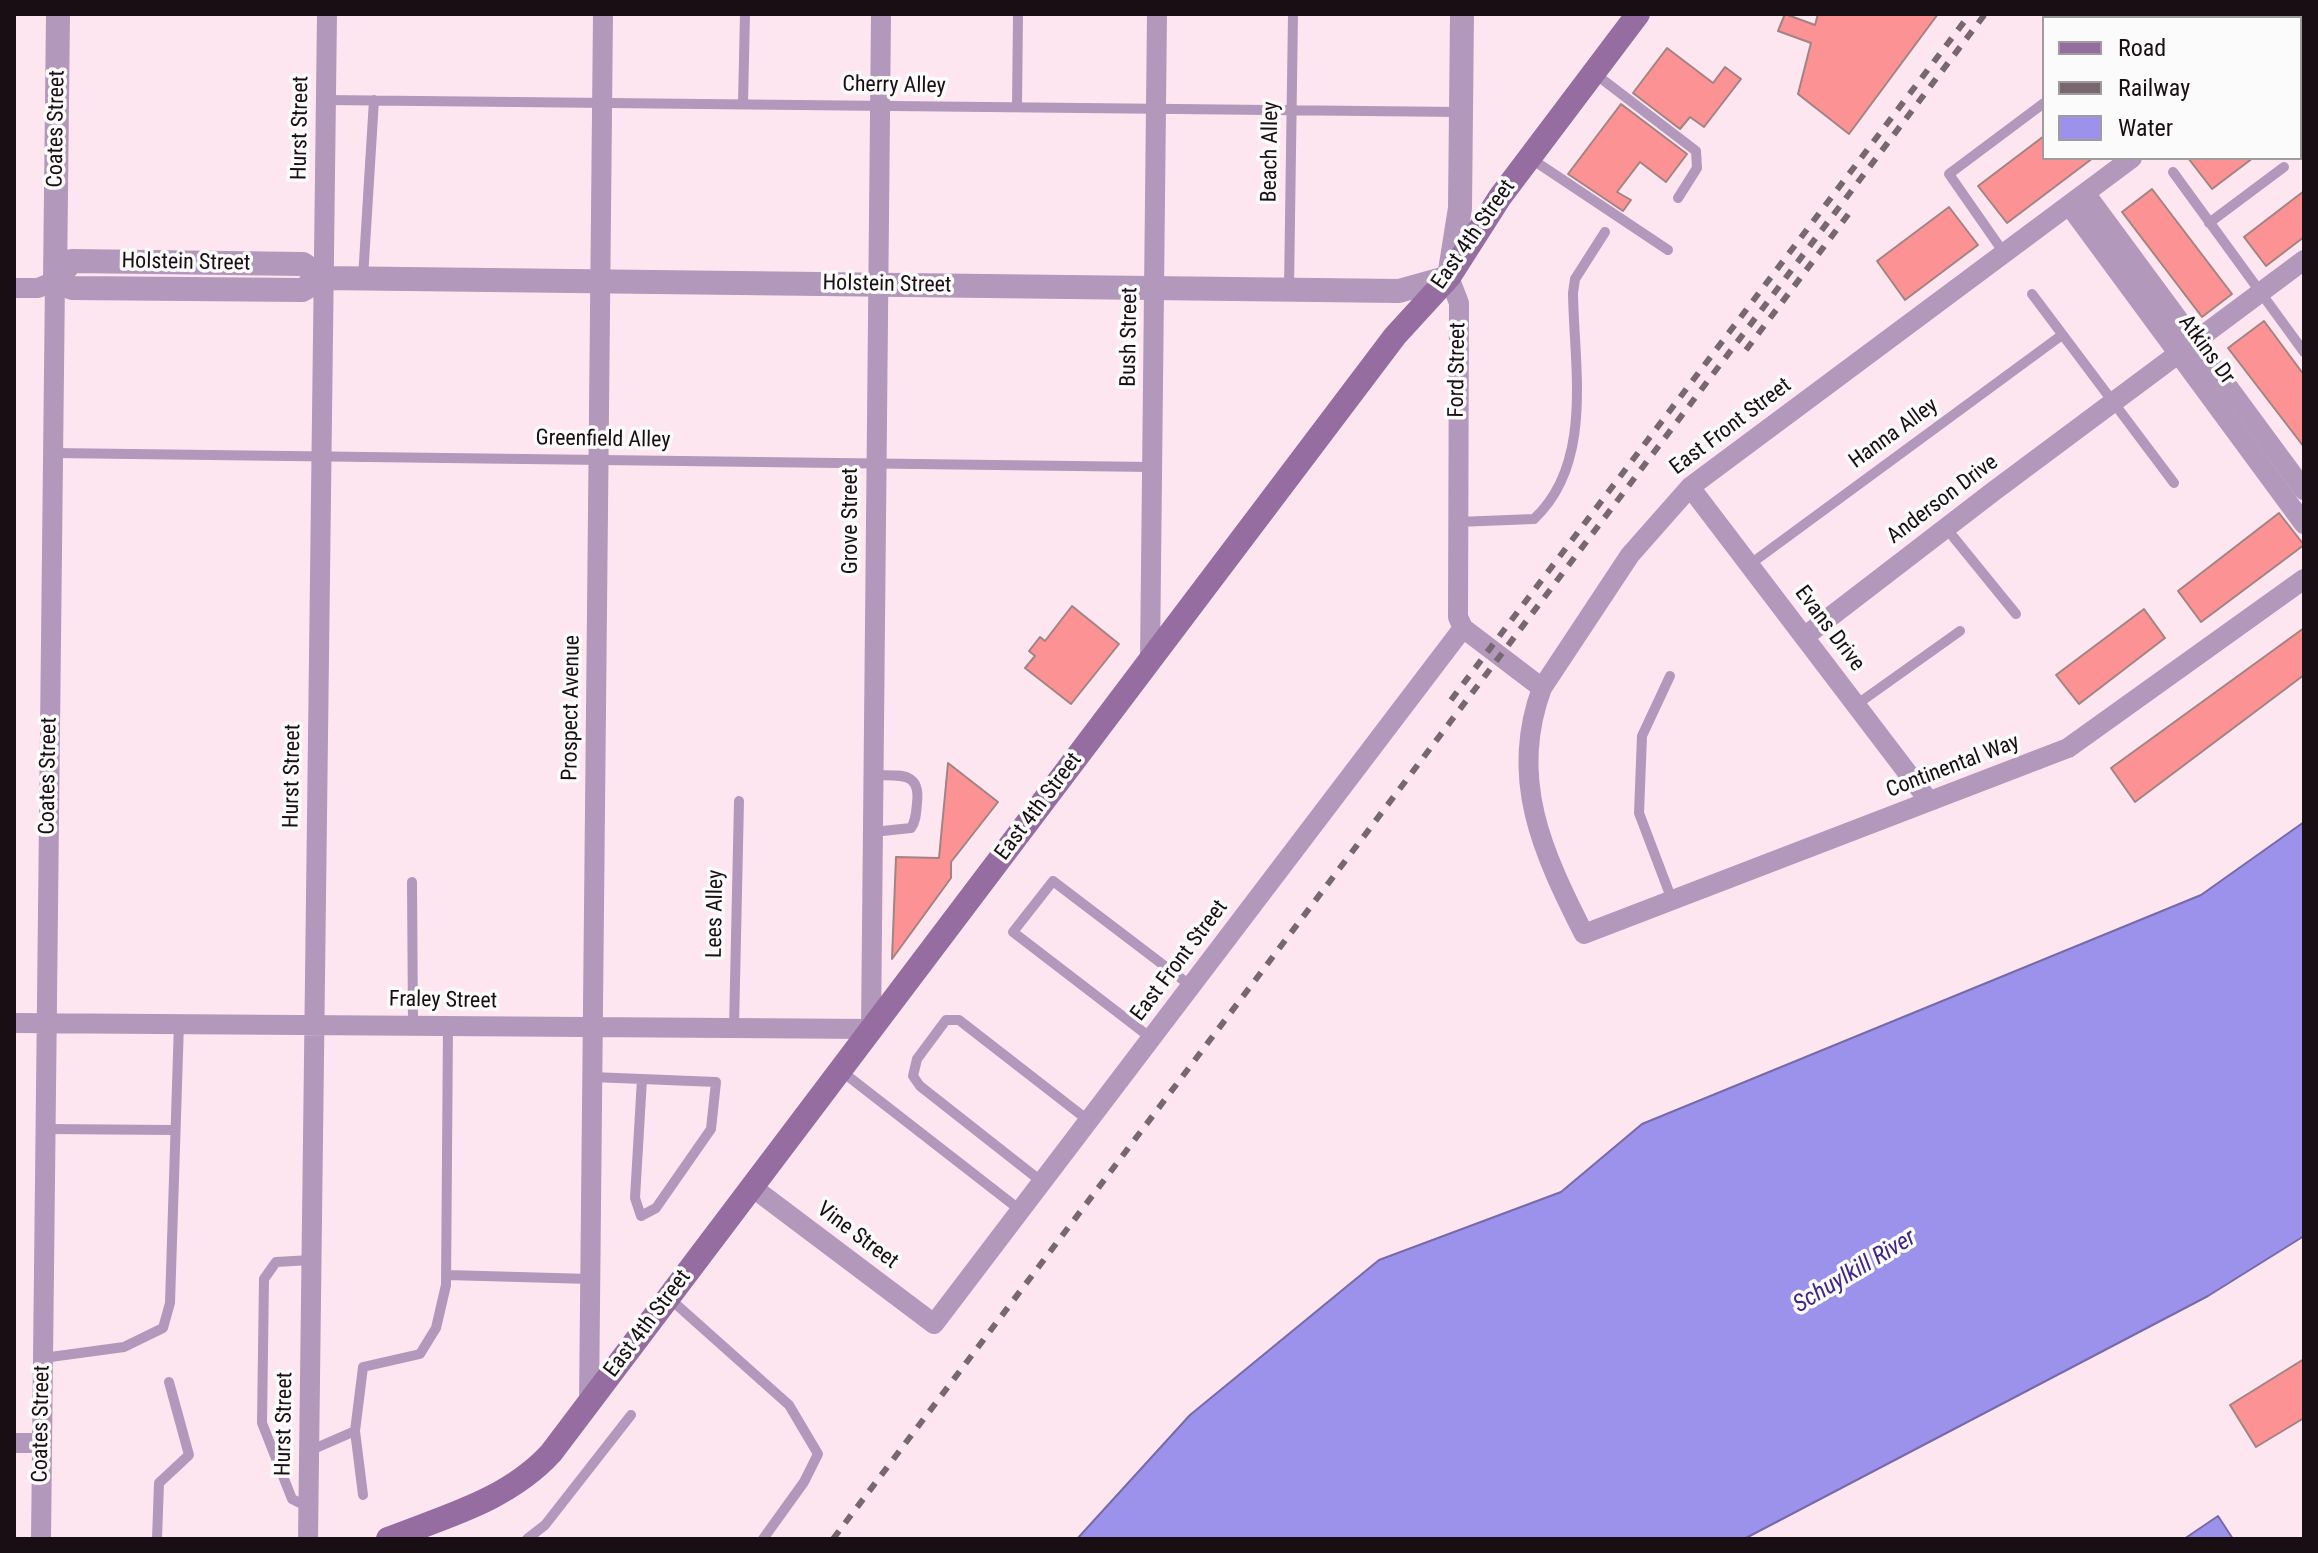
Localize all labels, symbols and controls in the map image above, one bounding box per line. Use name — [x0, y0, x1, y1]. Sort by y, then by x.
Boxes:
legend — [2042, 16, 2302, 160]
text: Road — [2118, 34, 2166, 62]
street label: Coates Street — [43, 70, 71, 188]
street label: Cherry Alley — [842, 72, 946, 100]
text: Railway — [2118, 74, 2190, 102]
street label: Hurst Street — [287, 76, 315, 180]
street label: Beach Alley — [1257, 101, 1285, 203]
text: Water — [2118, 114, 2173, 142]
street label: East 4th Street — [1427, 175, 1521, 295]
street label: Holstein Street — [121, 249, 251, 277]
street label: Holstein Street — [822, 271, 952, 299]
street label: Bush Street — [1116, 287, 1144, 387]
street label: Atkins Dr — [2172, 310, 2240, 390]
street label: Ford Street — [1444, 322, 1472, 418]
street label: East Front Street — [1665, 373, 1797, 481]
street label: Hanna Alley — [1844, 393, 1944, 475]
street label: Greenfield Alley — [535, 426, 671, 454]
street label: Anderson Drive — [1882, 450, 2004, 550]
street label: Grove Street — [838, 468, 864, 574]
street label: Evans Drive — [1788, 581, 1870, 677]
street label: Prospect Avenue — [558, 635, 586, 781]
street label: Coates Street — [35, 717, 63, 835]
street label: Hurst Street — [279, 724, 307, 828]
street label: Continental Way — [1883, 730, 2023, 804]
street label: East 4th Street — [990, 748, 1088, 866]
street label: Lees Alley — [702, 870, 730, 958]
street label: East Front Street — [1126, 895, 1234, 1027]
street label: Fraley Street — [389, 987, 497, 1015]
street label: Vine Street — [811, 1197, 903, 1275]
water label: Schuylkill River — [1789, 1224, 1921, 1320]
street label: East 4th Street — [599, 1265, 697, 1383]
street label: Coates Street — [28, 1365, 56, 1483]
street label: Hurst Street — [271, 1372, 299, 1476]

